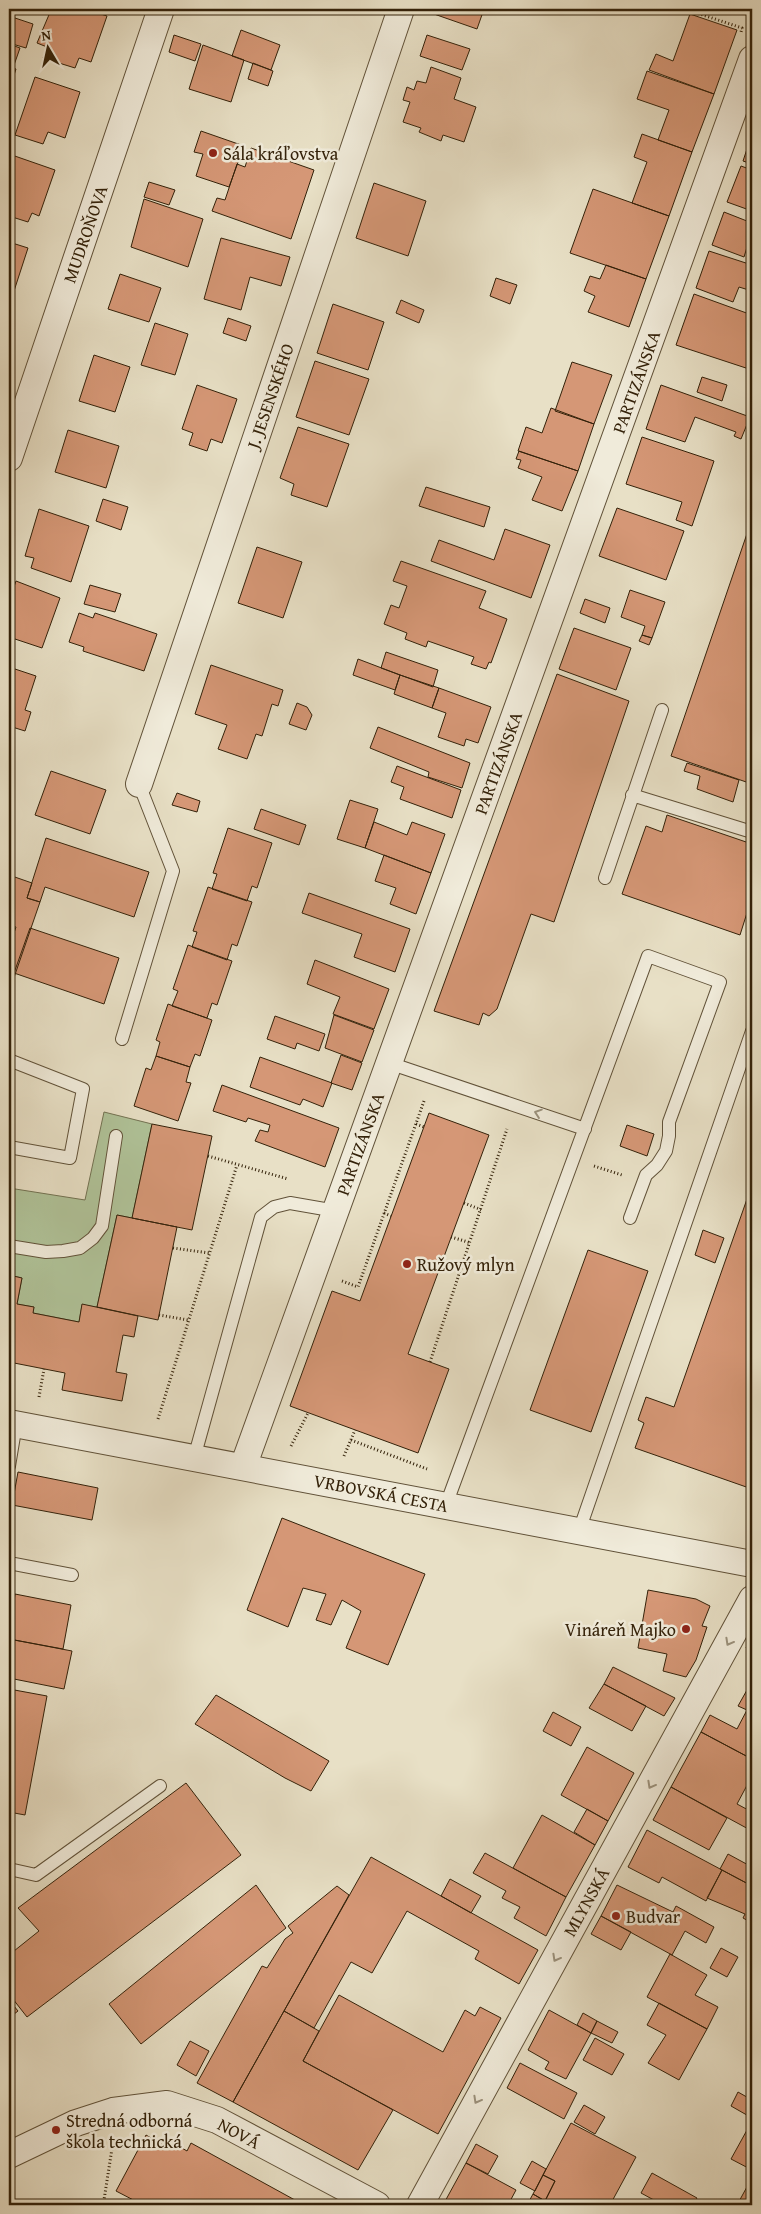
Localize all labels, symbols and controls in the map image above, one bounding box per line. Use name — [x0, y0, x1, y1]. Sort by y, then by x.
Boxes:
north arrow — [22, 22, 72, 72]
text: N — [40, 24, 53, 46]
place label: Sála kráľovstva — [223, 140, 339, 167]
marker: Sála kráľovstva — [207, 147, 219, 159]
street label: MUDROŇOVA — [56, 181, 114, 287]
street label: PARTIZÁNSKA — [605, 327, 667, 437]
street label: J. JESENSKÉHO — [239, 340, 301, 454]
street label: PARTIZÁNSKA — [467, 708, 529, 818]
street label: PARTIZÁNSKA — [329, 1089, 391, 1199]
one-way arrow — [535, 1109, 543, 1119]
place label: Ružový mlyn — [417, 1251, 515, 1278]
marker: Ružový mlyn — [401, 1258, 413, 1270]
street label: VRBOVSKÁ CESTA — [311, 1467, 451, 1519]
place label: Vináreň Majko — [565, 1616, 676, 1643]
marker: Vináreň Majko — [680, 1623, 692, 1635]
one-way arrow — [725, 1637, 735, 1646]
one-way arrow — [647, 1779, 657, 1788]
street label: MLYNSKÁ — [556, 1862, 616, 1941]
place label: Budvar — [626, 1903, 681, 1930]
marker: Budvar — [610, 1910, 622, 1922]
one-way arrow — [552, 1952, 562, 1961]
one-way arrow — [474, 2095, 484, 2104]
place label: Stredná odborná škola technická — [66, 2107, 193, 2155]
street label: NOVÁ — [213, 2111, 265, 2155]
marker: Stredná odborná škola technická — [50, 2124, 62, 2136]

